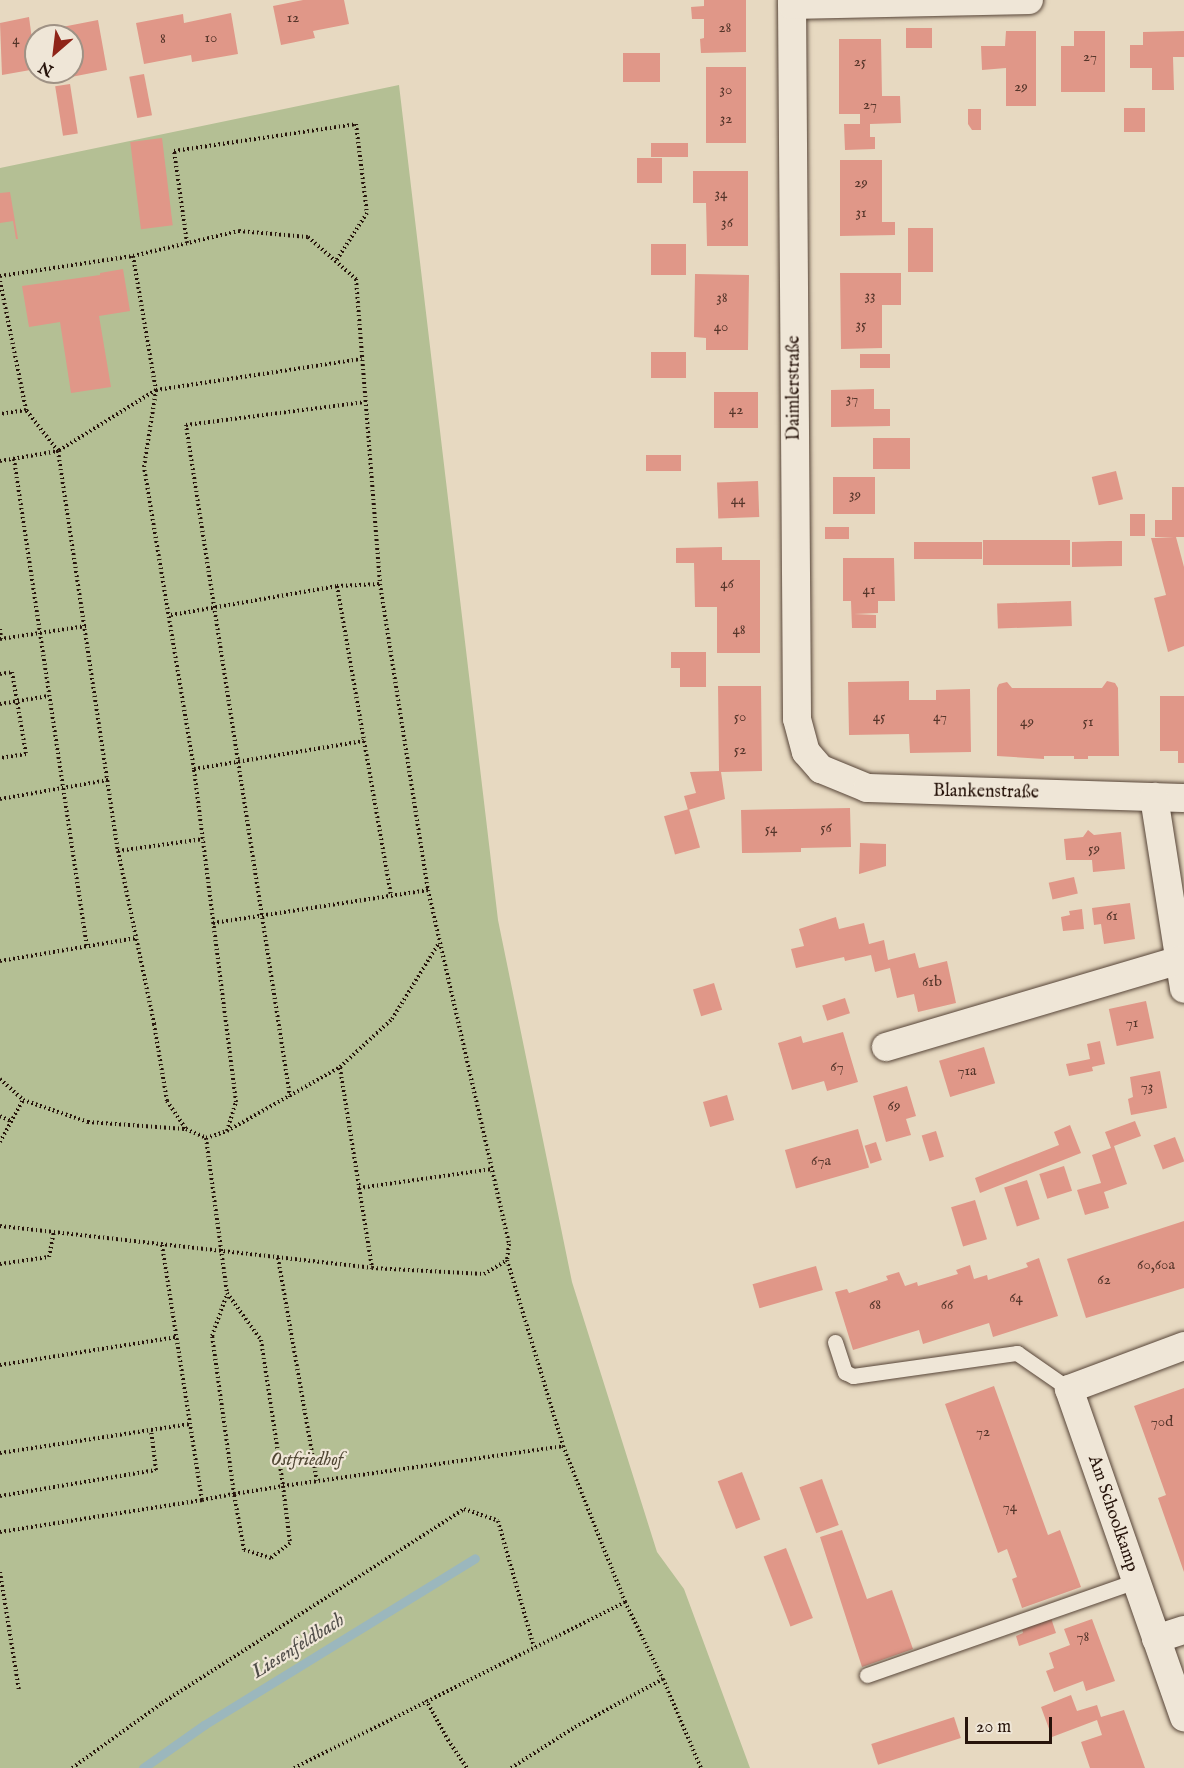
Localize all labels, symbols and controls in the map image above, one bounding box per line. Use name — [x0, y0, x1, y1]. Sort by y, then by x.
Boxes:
house number: 12 — [287, 9, 299, 27]
house number: 28 — [719, 19, 731, 37]
north arrow — [24, 24, 84, 84]
house number: 10 — [205, 29, 217, 47]
house number: 8 — [160, 30, 166, 48]
house number: 4 — [12, 31, 20, 49]
house number: 27 — [1083, 48, 1097, 66]
house number: 25 — [854, 53, 866, 71]
text: N — [36, 56, 57, 80]
house number: 29 — [1014, 78, 1028, 96]
house number: 30 — [720, 81, 732, 99]
house number: 27 — [863, 96, 877, 114]
house number: 32 — [720, 110, 732, 128]
house number: 29 — [854, 174, 868, 192]
house number: 34 — [715, 185, 727, 203]
house number: 31 — [855, 204, 867, 222]
house number: 36 — [721, 214, 733, 232]
house number: 33 — [864, 287, 876, 305]
house number: 38 — [716, 289, 728, 307]
house number: 35 — [855, 316, 867, 334]
house number: 40 — [714, 318, 728, 336]
street label: Daimlerstraße — [784, 335, 806, 441]
house number: 37 — [846, 390, 858, 408]
house number: 42 — [729, 401, 743, 419]
house number: 39 — [849, 486, 861, 504]
house number: 44 — [731, 491, 745, 509]
house number: 46 — [720, 575, 734, 593]
house number: 41 — [863, 581, 875, 599]
house number: 48 — [732, 621, 746, 639]
house number: 50 — [734, 708, 746, 726]
house number: 45 — [873, 708, 885, 726]
house number: 47 — [933, 708, 947, 726]
house number: 49 — [1020, 713, 1034, 731]
house number: 51 — [1082, 713, 1094, 731]
house number: 52 — [734, 741, 746, 759]
street label: Blankenstraße — [933, 781, 1039, 805]
house number: 56 — [820, 819, 832, 837]
house number: 54 — [765, 820, 777, 838]
house number: 59 — [1088, 840, 1100, 858]
house number: 61 — [1106, 907, 1118, 925]
house number: 61b — [922, 973, 942, 991]
house number: 71 — [1126, 1014, 1138, 1032]
house number: 67 — [830, 1058, 844, 1076]
house number: 71a — [957, 1062, 977, 1080]
house number: 73 — [1141, 1078, 1153, 1096]
house number: 69 — [888, 1097, 900, 1115]
house number: 67a — [811, 1152, 831, 1170]
house number: 60,60a — [1137, 1256, 1175, 1274]
house number: 62 — [1097, 1271, 1111, 1289]
house number: 64 — [1009, 1289, 1023, 1307]
house number: 68 — [869, 1296, 881, 1314]
house number: 66 — [941, 1296, 953, 1314]
house number: 70d — [1151, 1413, 1173, 1431]
house number: 72 — [976, 1423, 990, 1441]
park label: Ostfriedhof — [271, 1450, 343, 1472]
street label: Am Schoolkamp — [1082, 1453, 1142, 1575]
house number: 74 — [1003, 1498, 1017, 1516]
water label: Liesenfeldbach — [247, 1608, 349, 1684]
house number: 78 — [1077, 1628, 1089, 1646]
scale bar — [968, 1705, 1055, 1743]
text: 20 m — [976, 1716, 1011, 1739]

